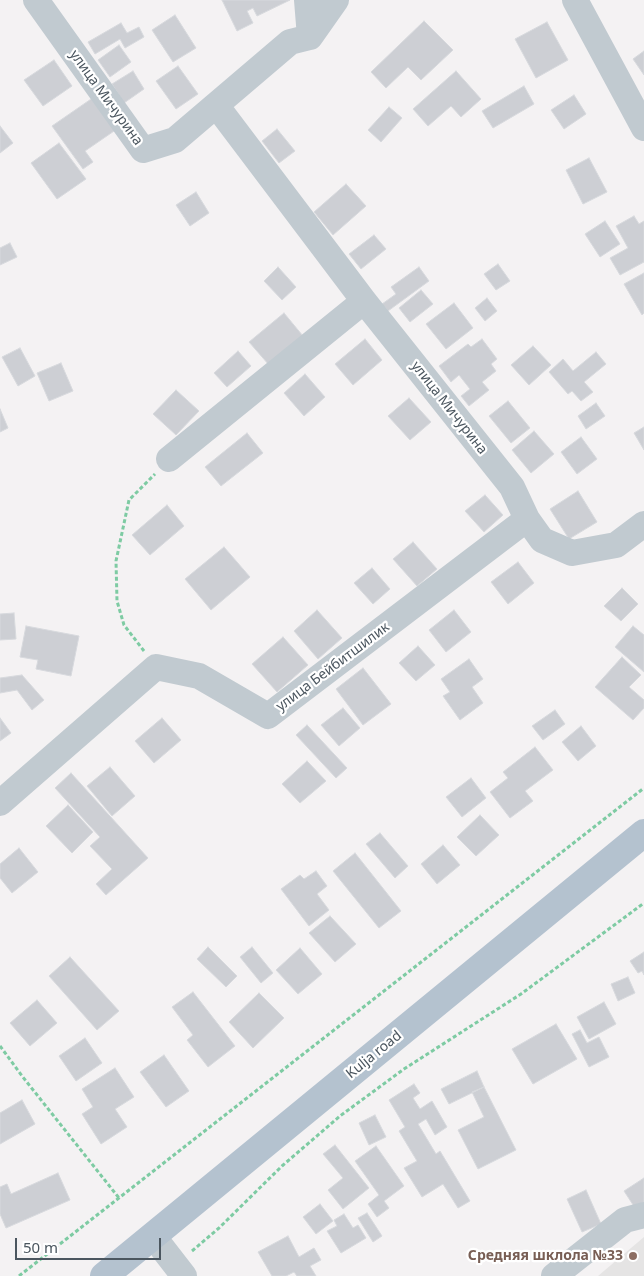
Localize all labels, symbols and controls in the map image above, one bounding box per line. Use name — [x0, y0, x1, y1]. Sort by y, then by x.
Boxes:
street label: улица Мичурина — [66, 47, 146, 149]
street label: улица Мичурина — [407, 358, 491, 458]
street label: улица Бейбитшилик — [273, 619, 393, 715]
street label: Kulja road — [343, 1028, 405, 1082]
scale bar — [18, 1228, 164, 1260]
text: 50 m — [23, 1237, 58, 1257]
place label: Средняя шклола №33 — [468, 1248, 623, 1264]
marker: Средняя шклола №33 — [627, 1250, 639, 1262]

